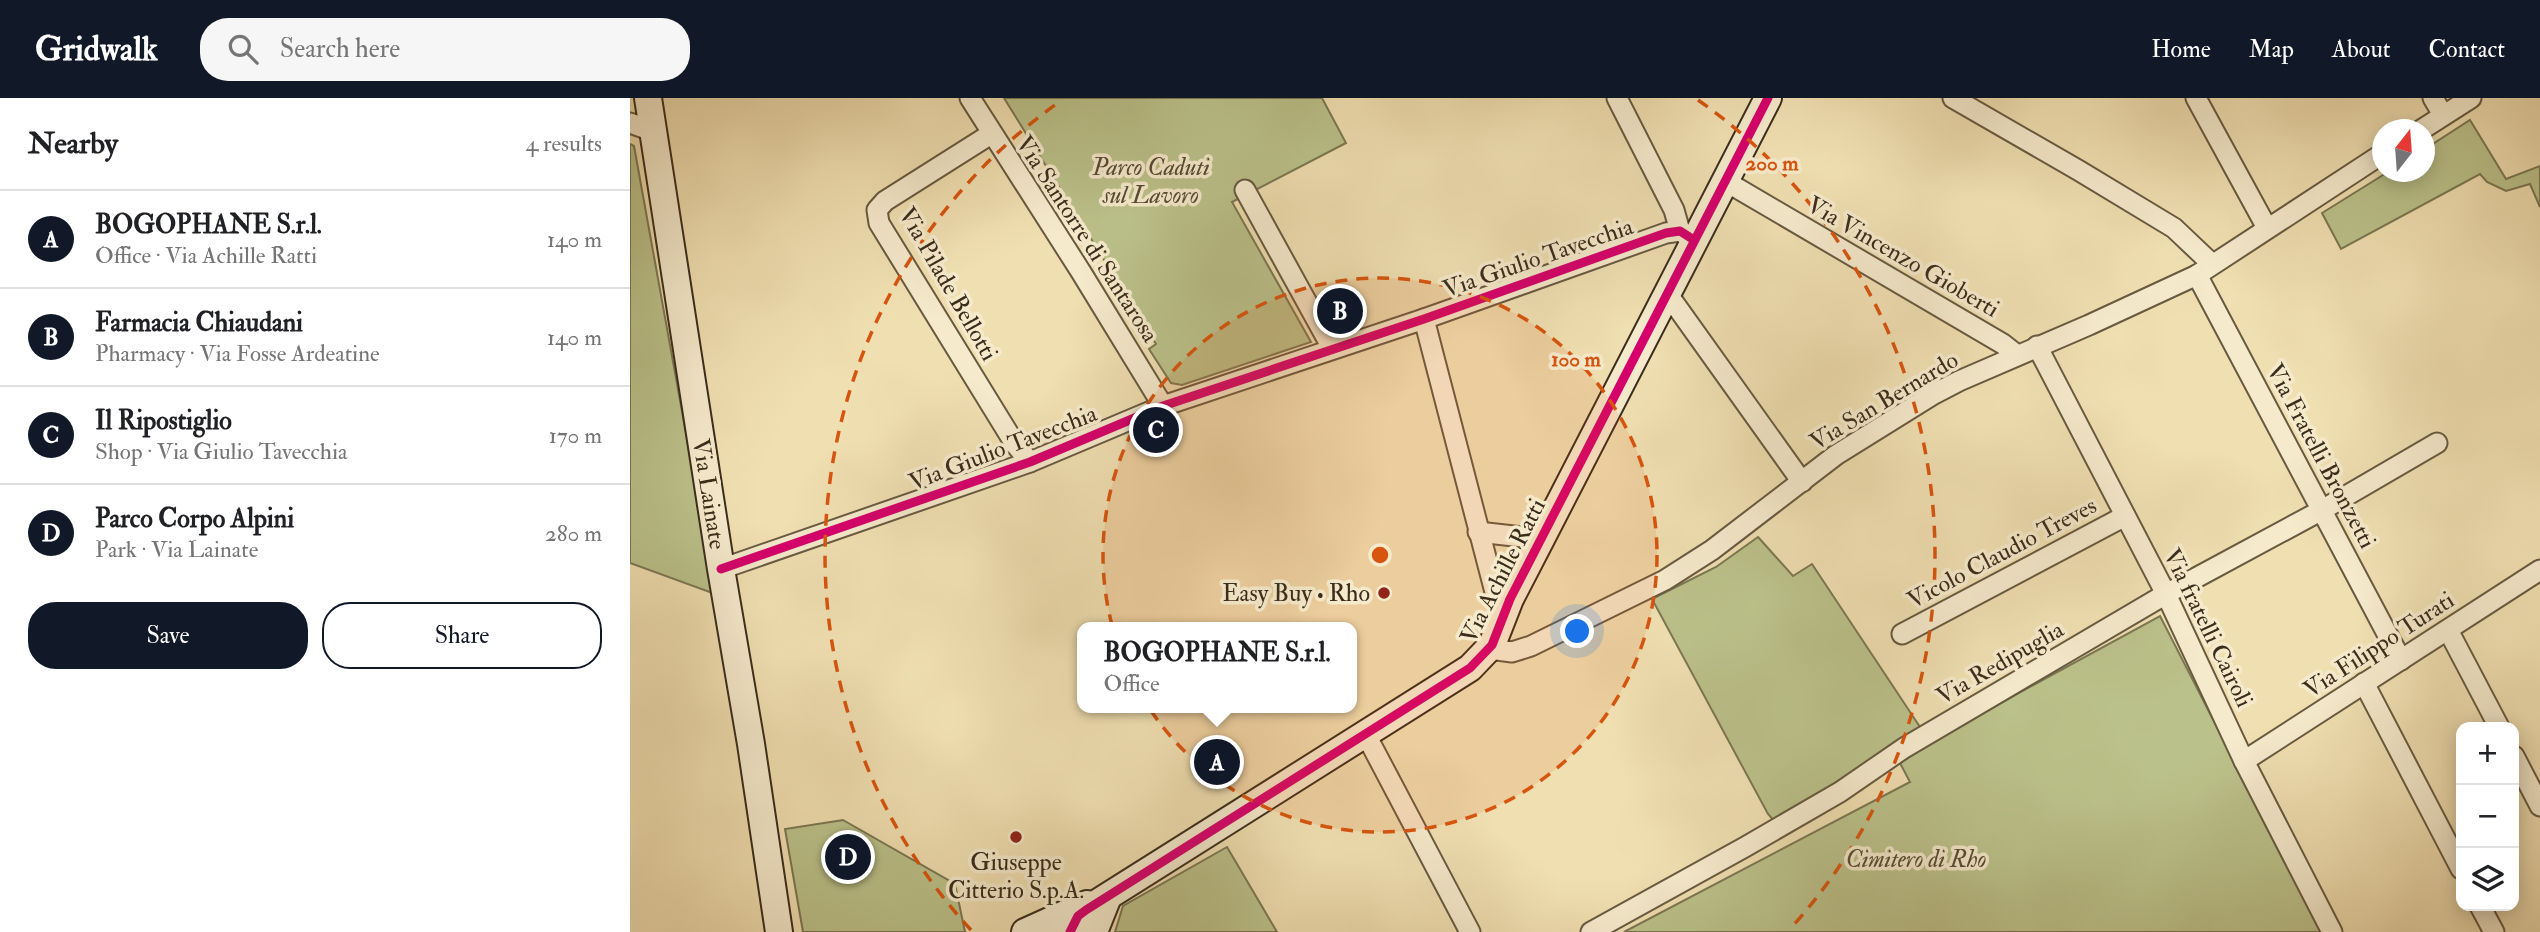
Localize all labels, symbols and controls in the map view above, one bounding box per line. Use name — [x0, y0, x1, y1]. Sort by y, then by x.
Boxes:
search box — [200, 18, 690, 81]
text: Gridwalk — [35, 29, 158, 70]
icon: search — [224, 30, 262, 68]
text: Search here — [280, 33, 400, 65]
text: Home — [2151, 34, 2211, 65]
text: Map — [2249, 34, 2294, 65]
text: About — [2332, 34, 2391, 65]
text: Contact — [2429, 34, 2505, 65]
north arrow — [2372, 119, 2435, 182]
text: Nearby — [28, 125, 118, 162]
text: 4 results — [526, 129, 602, 158]
street label: Via Santorre di Santarosa — [1008, 130, 1166, 349]
text: 200 m — [1746, 150, 1799, 177]
park label: Parco Caduti sul Lavoro — [1091, 152, 1210, 211]
street label: Via Vincenzo Gioberti — [1801, 189, 2005, 325]
street label: Via Pilade Bellotti — [891, 201, 1005, 367]
text: BOGOPHANE S.r.l. — [95, 209, 322, 241]
street label: Via Giulio Tavecchia — [1439, 211, 1638, 305]
text: A — [44, 225, 58, 254]
text: 140 m — [547, 225, 602, 254]
text: Office · Via Achille Ratti — [95, 241, 317, 270]
pin: B — [1317, 285, 1363, 337]
text: Farmacia Chiaudani — [95, 307, 303, 339]
text: B — [43, 323, 59, 352]
text: 140 m — [547, 323, 602, 352]
text: Pharmacy · Via Fosse Ardeatine — [95, 339, 380, 368]
street label: Via San Bernardo — [1804, 344, 1964, 458]
text: 100 m — [1551, 346, 1602, 373]
street label: Via Fratelli Bronzetti — [2259, 358, 2383, 554]
street label: Via Giulio Tavecchia — [905, 397, 1103, 498]
pin: C — [1133, 404, 1179, 456]
text: Il Ripostiglio — [95, 405, 232, 437]
text: C — [43, 421, 59, 450]
text: 170 m — [549, 421, 602, 450]
street label: Via Lainate — [685, 436, 733, 552]
text: Shop · Via Giulio Tavecchia — [95, 437, 347, 466]
street label: Vicolo Claudio Treves — [1902, 490, 2102, 616]
street label: Via Achille Ratti — [1453, 493, 1553, 649]
text: Parco Corpo Alpini — [95, 503, 294, 535]
text: D — [42, 519, 60, 548]
text: 280 m — [545, 519, 602, 548]
text: Park · Via Lainate — [95, 535, 258, 564]
centre of rings — [1368, 543, 1392, 567]
street label: Via fratelli Cairoli — [2156, 544, 2260, 712]
place label: Easy Buy • Rho — [1222, 578, 1370, 609]
marker: Easy Buy • Rho — [1376, 585, 1392, 601]
street label: Via Filippo Turati — [2298, 585, 2460, 705]
button: Save — [28, 602, 308, 669]
button: Share — [322, 602, 602, 669]
street label: Via Redipuglia — [1931, 613, 2070, 712]
your location — [1560, 614, 1594, 648]
popup — [1077, 622, 1357, 713]
text: BOGOPHANE S.r.l. — [1104, 637, 1330, 669]
text: Office — [1104, 669, 1160, 698]
map controls — [2456, 722, 2519, 911]
button: + — [2456, 722, 2519, 785]
pin: A — [1194, 736, 1240, 788]
button: − — [2456, 785, 2519, 848]
marker: Giuseppe Citterio S.p.A. — [1008, 829, 1024, 845]
pin: D — [825, 831, 871, 883]
park label: Cimitero di Rho — [1846, 844, 1986, 875]
place label: Giuseppe Citterio S.p.A. — [948, 847, 1084, 906]
button: layers — [2456, 848, 2519, 911]

